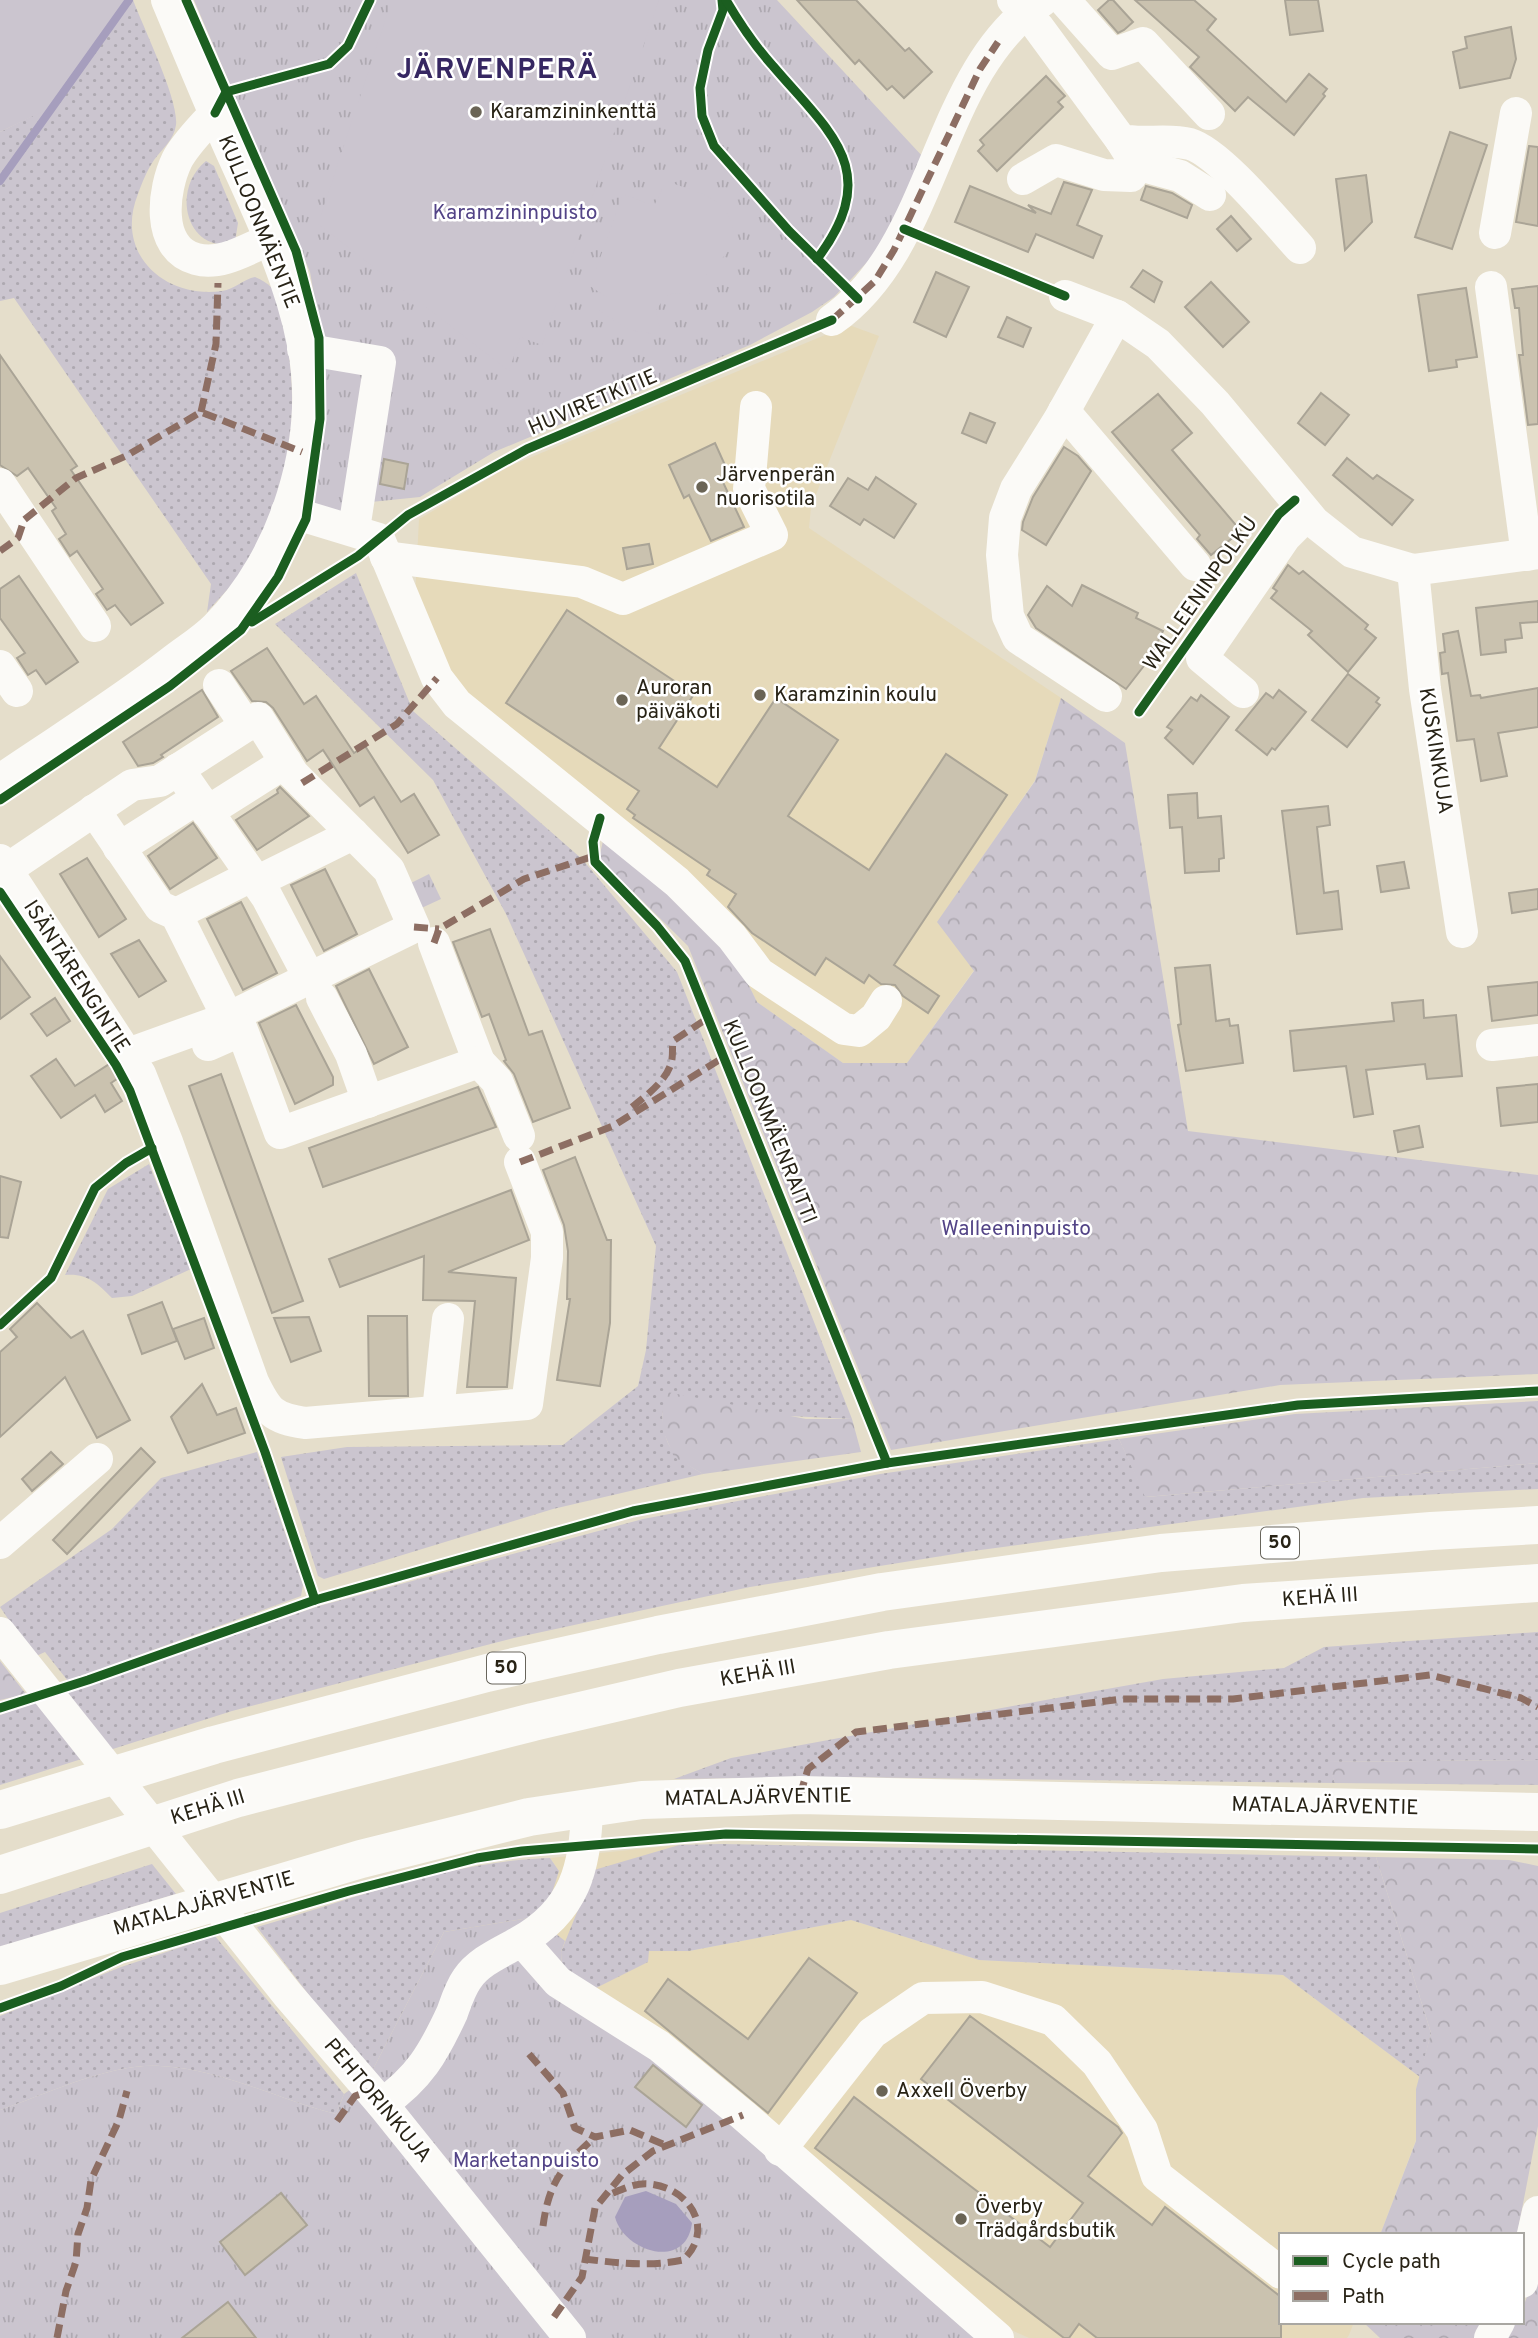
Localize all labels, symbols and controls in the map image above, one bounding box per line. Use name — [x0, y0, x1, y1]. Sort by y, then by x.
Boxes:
district label: JÄRVENPERÄ — [397, 51, 599, 89]
place label: Karamzininkenttä — [490, 99, 657, 126]
marker: Karamzininkenttä — [468, 104, 484, 120]
street label: KULLOONMÄENTIE — [211, 131, 305, 313]
park label: Karamzininpuisto — [432, 200, 598, 227]
street label: HUVIRETKITIE — [524, 364, 662, 442]
place label: Järvenperän nuorisotila — [716, 462, 835, 513]
marker: Järvenperän nuorisotila — [694, 479, 710, 495]
street label: WALLEENINPOLKU — [1138, 512, 1264, 676]
place label: Auroran päiväkoti — [636, 675, 721, 726]
place label: Karamzinin koulu — [774, 682, 937, 709]
street label: KUSKINKUJA — [1412, 686, 1458, 816]
marker: Karamzinin koulu — [752, 687, 768, 703]
marker: Auroran päiväkoti — [614, 692, 630, 708]
street label: ISÄNTÄRENGINTIE — [16, 895, 136, 1059]
street label: KULLOONMÄENRAITTI — [716, 1016, 822, 1228]
park label: Walleeninpuisto — [941, 1216, 1091, 1243]
road number: 50 — [1261, 1527, 1299, 1558]
street label: KEHÄ III — [1281, 1582, 1359, 1614]
road number: 50 — [487, 1652, 525, 1684]
street label: KEHÄ III — [718, 1654, 798, 1694]
street label: MATALAJÄRVENTIE — [664, 1783, 852, 1813]
street label: KEHÄ III — [167, 1784, 249, 1832]
street label: MATALAJÄRVENTIE — [1231, 1792, 1419, 1822]
street label: MATALAJÄRVENTIE — [110, 1865, 298, 1943]
street label: PEHTORINKUJA — [317, 2033, 437, 2169]
place label: Axxell Överby — [896, 2078, 1027, 2105]
marker: Axxell Överby — [874, 2083, 890, 2099]
park label: Marketanpuisto — [453, 2148, 599, 2175]
place label: Överby Trädgårdsbutik — [975, 2194, 1116, 2245]
marker: Överby Trädgårdsbutik — [953, 2211, 969, 2227]
legend — [1279, 2233, 1524, 2324]
text: Cycle path — [1342, 2249, 1441, 2276]
text: Path — [1342, 2284, 1385, 2311]

